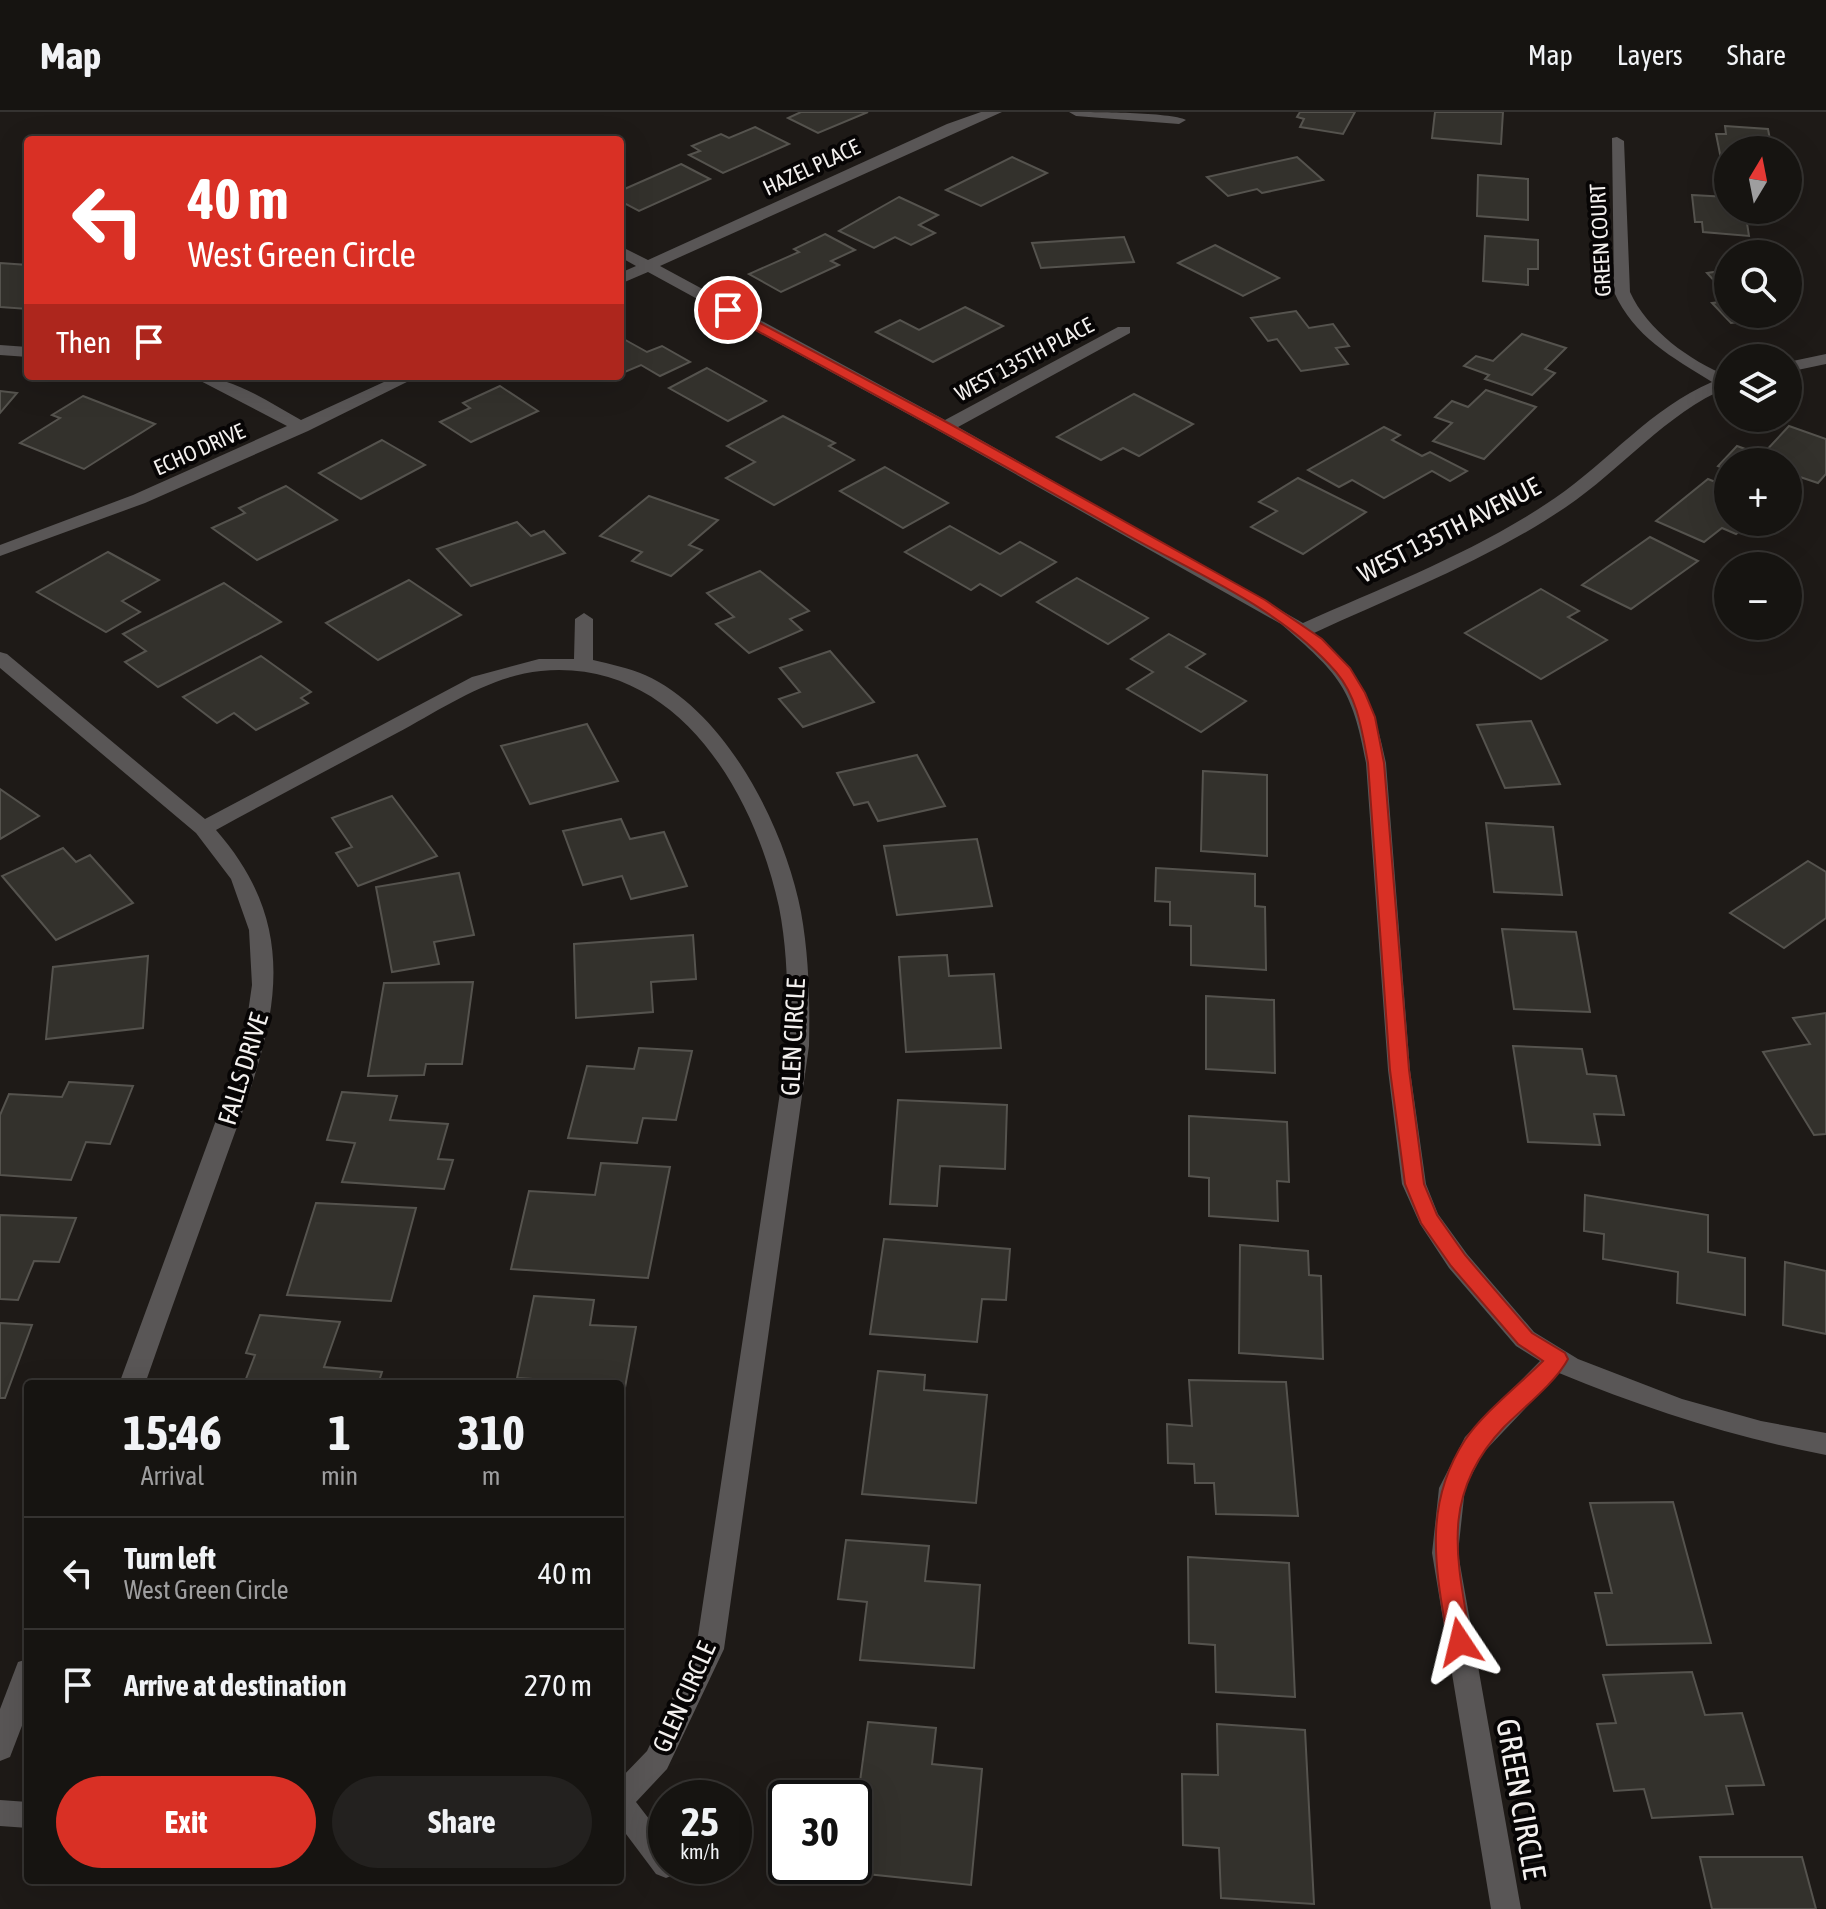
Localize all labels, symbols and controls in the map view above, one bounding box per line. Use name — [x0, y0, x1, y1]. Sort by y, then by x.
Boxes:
text: Map — [40, 34, 101, 77]
text: Map — [1528, 39, 1573, 71]
text: Layers — [1617, 39, 1683, 71]
text: Share — [1727, 39, 1786, 71]
street label: HAZEL PLACE — [759, 133, 864, 201]
north arrow — [1714, 136, 1802, 224]
map controls — [1714, 136, 1802, 640]
text: 40 m — [188, 167, 289, 231]
icon: left — [56, 168, 160, 272]
street label: GREEN COURT — [1584, 182, 1616, 297]
text: West Green Circle — [188, 233, 416, 275]
button: search — [1714, 240, 1802, 328]
pin — [694, 276, 762, 344]
icon: arrive — [706, 288, 750, 332]
street label: WEST 135TH PLACE — [950, 311, 1098, 406]
icon: arrive — [127, 320, 171, 364]
text: Then — [56, 325, 111, 359]
button: layers — [1714, 344, 1802, 432]
street label: ECHO DRIVE — [149, 417, 249, 481]
button: + — [1714, 448, 1802, 536]
street label: WEST 135TH AVENUE — [1353, 471, 1545, 589]
button: − — [1714, 552, 1802, 640]
street label: GLEN CIRCLE — [775, 977, 811, 1097]
street label: FALLS DRIVE — [212, 1009, 274, 1129]
text: 15:46 — [123, 1405, 222, 1460]
text: 1 — [328, 1405, 351, 1460]
text: 310 — [457, 1405, 525, 1460]
text: Arrival — [141, 1461, 204, 1491]
text: min — [321, 1461, 358, 1491]
text: m — [482, 1461, 500, 1491]
text: Turn left — [124, 1541, 216, 1575]
icon: left — [56, 1551, 100, 1595]
text: 40 m — [538, 1556, 592, 1590]
text: West Green Circle — [124, 1575, 289, 1605]
position arrow — [1418, 1600, 1502, 1684]
street label: GLEN CIRCLE — [646, 1637, 722, 1757]
icon: arrive — [56, 1663, 100, 1707]
text: Arrive at destination — [124, 1668, 346, 1702]
text: 270 m — [524, 1668, 592, 1702]
street label: GREEN CIRCLE — [1489, 1716, 1554, 1882]
button: Exit — [56, 1776, 316, 1868]
button: Share — [332, 1776, 592, 1868]
speed limit sign: 30 — [768, 1780, 872, 1884]
text: 25 — [681, 1799, 719, 1844]
text: km/h — [680, 1840, 720, 1863]

